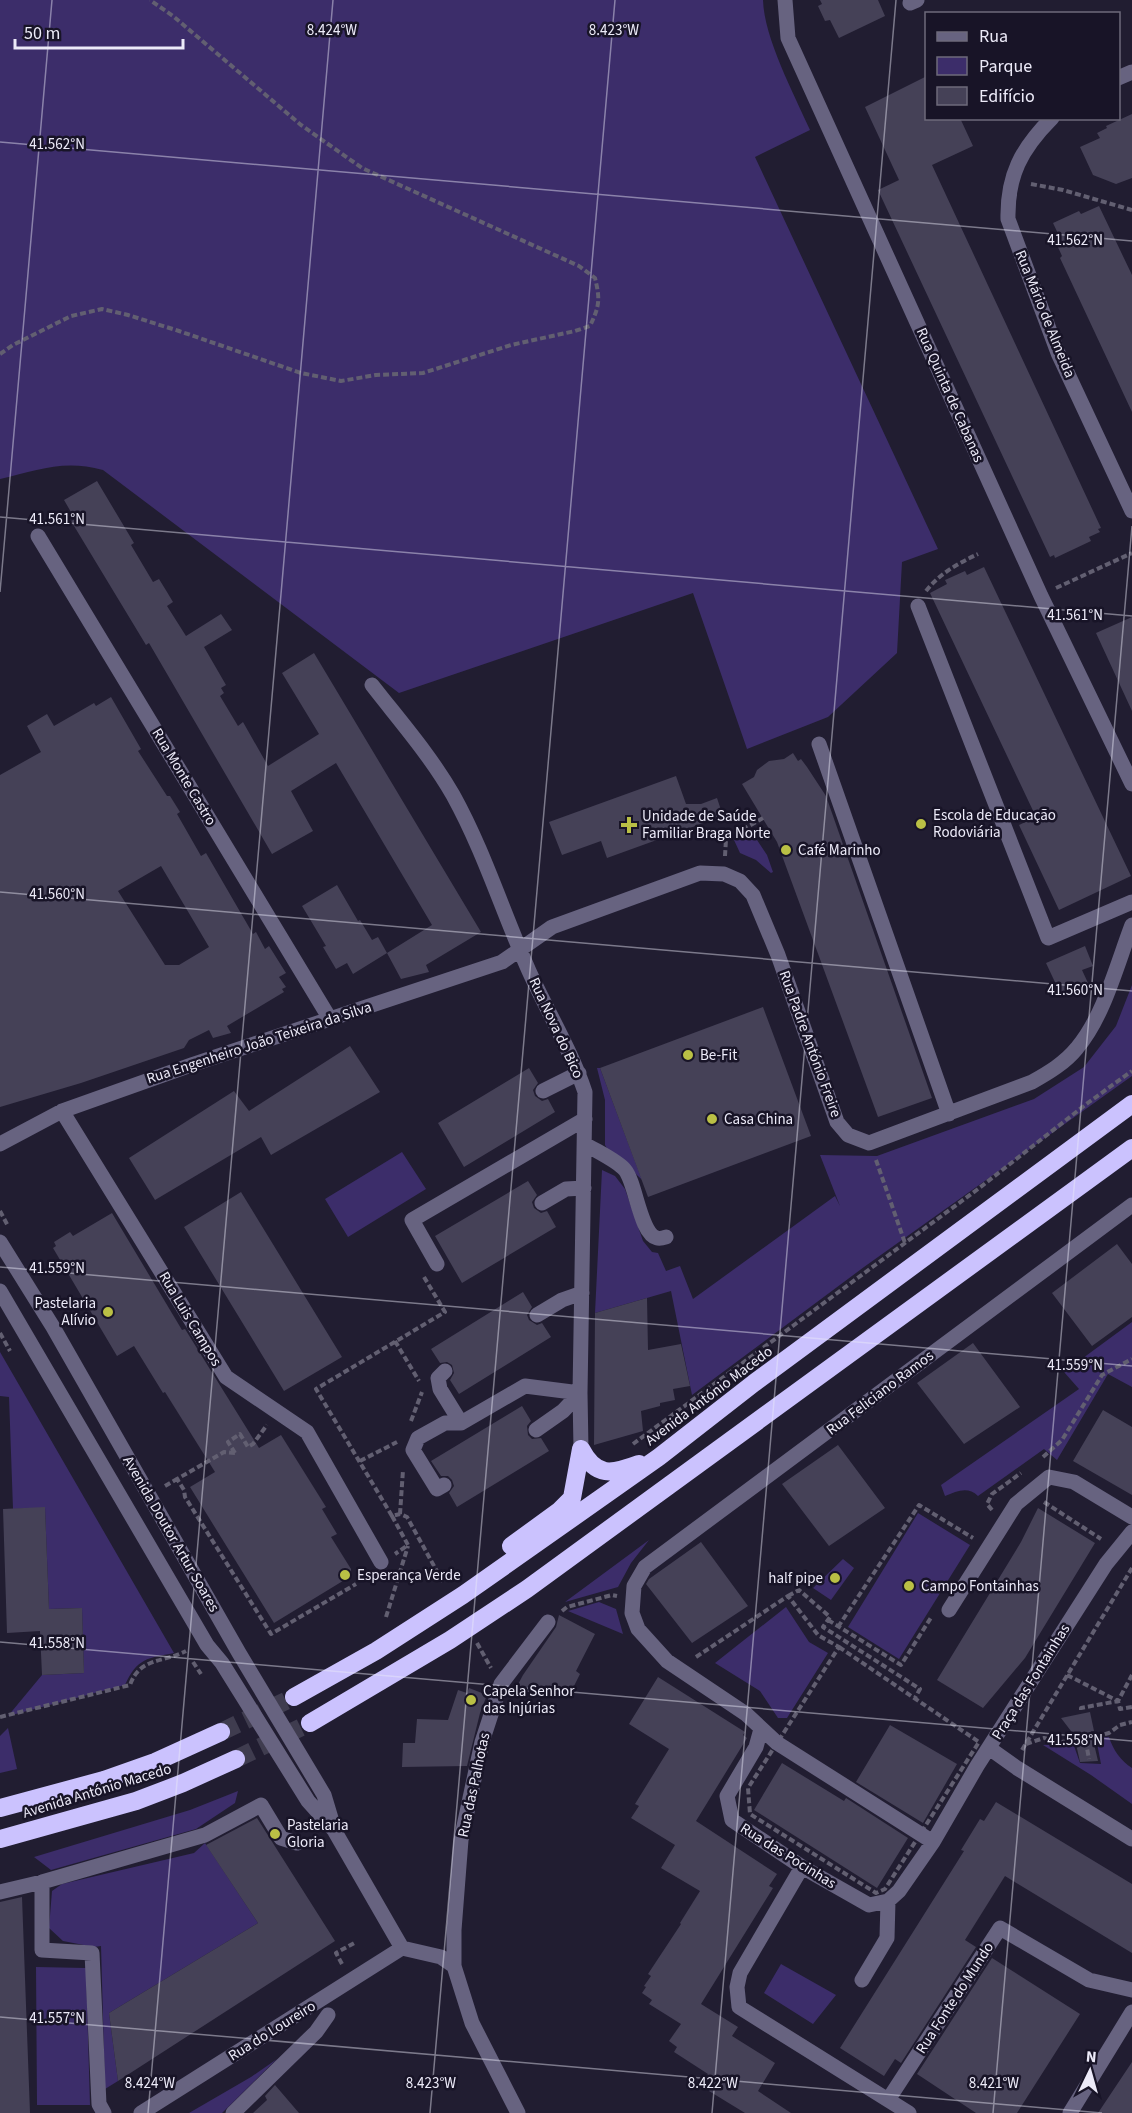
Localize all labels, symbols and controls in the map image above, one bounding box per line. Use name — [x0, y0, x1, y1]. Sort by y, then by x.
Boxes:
scale bar — [15, 12, 183, 50]
legend — [925, 12, 1120, 120]
text: 8.424°W — [307, 20, 357, 41]
text: 8.423°W — [589, 20, 639, 41]
text: 50 m — [24, 21, 60, 46]
text: Rua — [979, 24, 1008, 49]
text: Parque — [979, 54, 1032, 79]
text: Edifício — [979, 84, 1035, 109]
text: 41.562°N — [29, 134, 85, 155]
text: 41.562°N — [1047, 230, 1103, 251]
street label: Rua Mário de Almeida — [1010, 247, 1080, 381]
street label: Rua Quinta de Cabanas — [911, 324, 989, 466]
text: 41.561°N — [29, 509, 85, 530]
text: 41.561°N — [1047, 605, 1103, 626]
street label: Rua Monte Castro — [147, 724, 221, 830]
place label: Escola de Educação Rodoviária — [933, 805, 1056, 843]
place label: Unidade de Saúde Familiar Braga Norte — [642, 806, 770, 844]
marker: Unidade de Saúde Familiar Braga Norte — [620, 816, 638, 834]
marker: Escola de Educação Rodoviária — [914, 817, 928, 831]
place label: Café Marinho — [798, 840, 881, 861]
marker: Café Marinho — [779, 843, 793, 857]
text: 41.560°N — [29, 884, 85, 905]
street label: Rua Padre António Freire — [774, 968, 846, 1120]
street label: Rua Nova do Bico — [523, 974, 589, 1082]
text: 41.560°N — [1047, 980, 1103, 1001]
street label: Rua Engenheiro João Teixeira da Silva — [144, 997, 374, 1089]
place label: Be-Fit — [700, 1045, 737, 1066]
marker: Be-Fit — [681, 1048, 695, 1062]
place label: Casa China — [724, 1109, 793, 1130]
marker: Casa China — [705, 1112, 719, 1126]
text: 41.559°N — [29, 1258, 85, 1279]
street label: Rua Luis Campos — [153, 1268, 227, 1370]
place label: Pastelaria Alívio — [34, 1293, 96, 1331]
marker: Pastelaria Alívio — [101, 1305, 115, 1319]
street label: Avenida António Macedo — [641, 1341, 777, 1451]
street label: Rua Feliciano Ramos — [822, 1346, 938, 1440]
text: 41.559°N — [1047, 1355, 1103, 1376]
street label: Avenida Doutor Artur Soares — [118, 1452, 224, 1616]
place label: Esperança Verde — [357, 1565, 461, 1586]
marker: Esperança Verde — [338, 1568, 352, 1582]
place label: half pipe — [768, 1568, 823, 1589]
marker: half pipe — [828, 1571, 842, 1585]
place label: Campo Fontainhas — [921, 1576, 1039, 1597]
marker: Campo Fontainhas — [902, 1579, 916, 1593]
street label: Praça das Fontainhas — [987, 1620, 1075, 1744]
text: 41.558°N — [29, 1633, 85, 1654]
place label: Capela Senhor das Injúrias — [483, 1681, 575, 1719]
marker: Capela Senhor das Injúrias — [464, 1693, 478, 1707]
text: 41.558°N — [1047, 1730, 1103, 1751]
street label: Rua das Palhotas — [453, 1731, 495, 1839]
street label: Avenida António Macedo — [20, 1758, 174, 1824]
place label: Pastelaria Gloria — [287, 1815, 349, 1853]
street label: Rua das Pocinhas — [736, 1818, 840, 1894]
marker: Pastelaria Gloria — [268, 1827, 282, 1841]
street label: Rua Fonte do Mundo — [911, 1938, 999, 2058]
street label: Rua do Loureiro — [224, 1996, 320, 2066]
text: 41.557°N — [29, 2008, 85, 2029]
north arrow — [1060, 2041, 1120, 2101]
text: N — [1085, 2046, 1097, 2068]
text: 8.424°W — [125, 2073, 175, 2094]
text: 8.423°W — [406, 2073, 456, 2094]
text: 8.422°W — [688, 2073, 738, 2094]
text: 8.421°W — [969, 2073, 1019, 2094]

